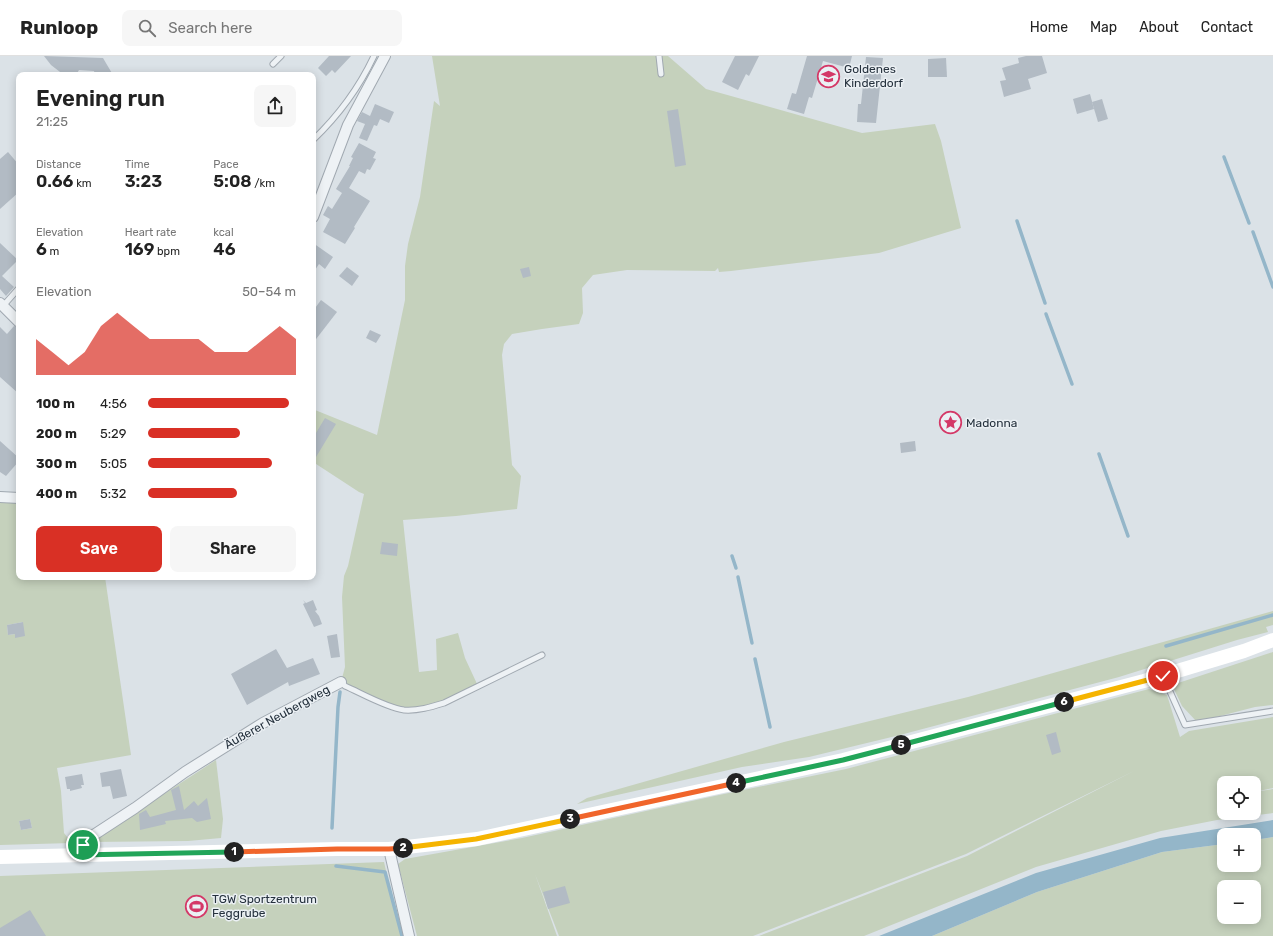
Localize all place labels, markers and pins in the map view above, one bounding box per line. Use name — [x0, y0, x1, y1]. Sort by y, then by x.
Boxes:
place label: Goldenes Kinderdorf — [844, 62, 903, 90]
school or university icon: Goldenes Kinderdorf — [816, 63, 842, 89]
place icon: Madonna — [938, 410, 964, 436]
place label: Madonna — [966, 416, 1017, 430]
pin — [1146, 659, 1180, 693]
pin: 6 — [1054, 692, 1074, 712]
pin: 5 — [891, 735, 911, 755]
pin: 4 — [726, 773, 746, 793]
pin: 3 — [560, 809, 580, 829]
pin — [66, 828, 100, 862]
pin: 2 — [393, 838, 413, 858]
pin: 1 — [224, 842, 244, 862]
place label: TGW Sportzentrum Feggrube — [212, 892, 317, 920]
sports icon: TGW Sportzentrum Feggrube — [184, 893, 210, 919]

